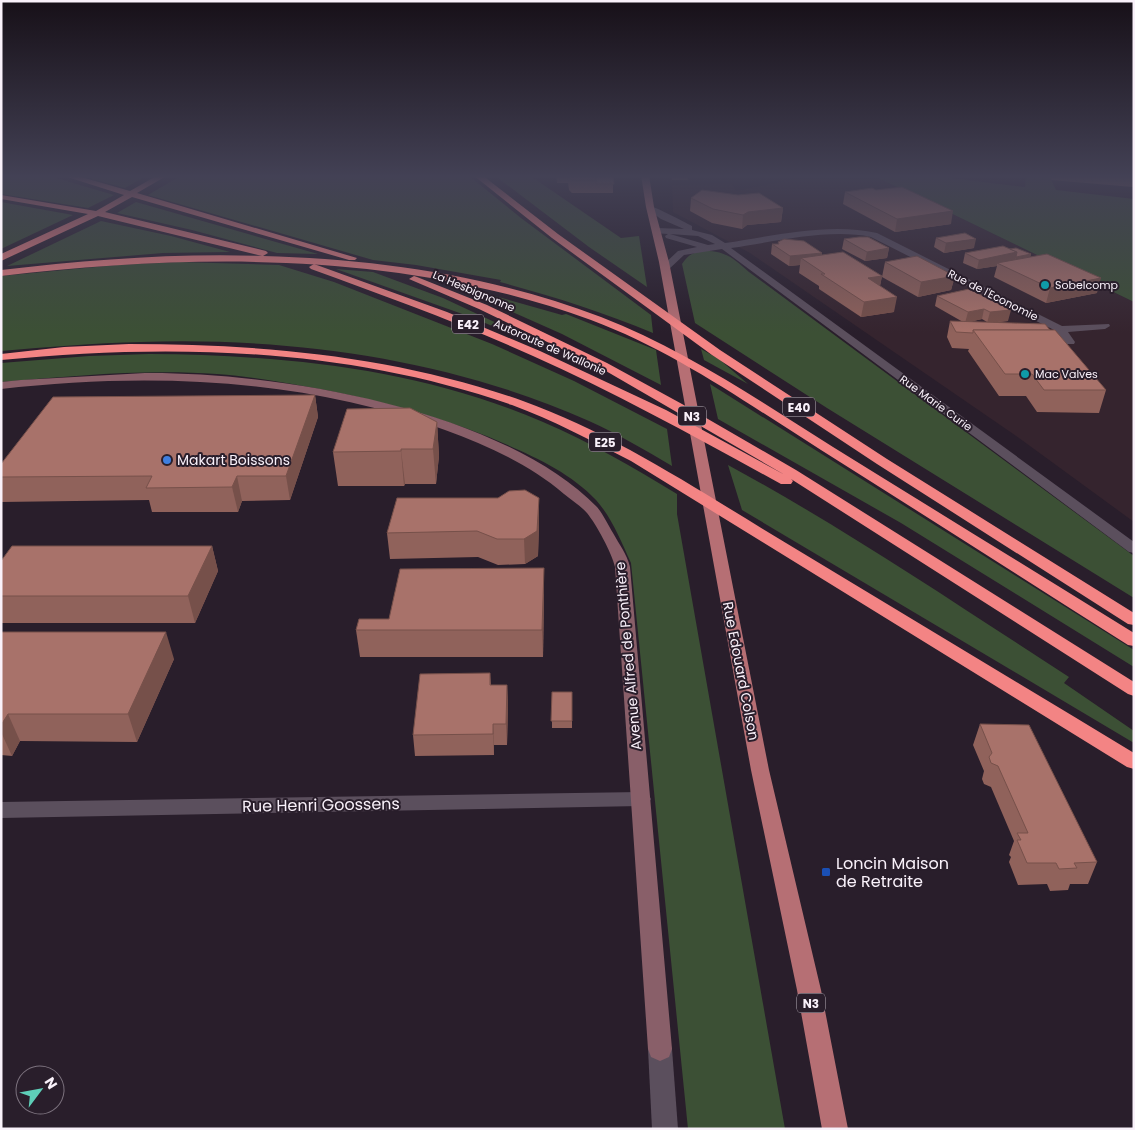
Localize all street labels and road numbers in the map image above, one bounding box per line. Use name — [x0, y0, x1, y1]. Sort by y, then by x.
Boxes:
street label: Rue de l'Economie — [945, 265, 1041, 325]
street label: La Hesbignonne — [430, 266, 518, 316]
road number: E42 — [452, 314, 484, 334]
street label: Autoroute de Wallonie — [491, 315, 609, 379]
street label: Rue Marie Curie — [896, 371, 976, 435]
road number: E40 — [783, 398, 815, 417]
road number: N3 — [678, 406, 706, 426]
road number: E25 — [589, 432, 621, 452]
street label: Avenue Alfred de Ponthière — [610, 561, 646, 751]
street label: Rue Edouard Colson — [718, 600, 764, 742]
street label: Rue Henri Goossens — [242, 792, 400, 818]
road number: N3 — [797, 994, 825, 1012]

